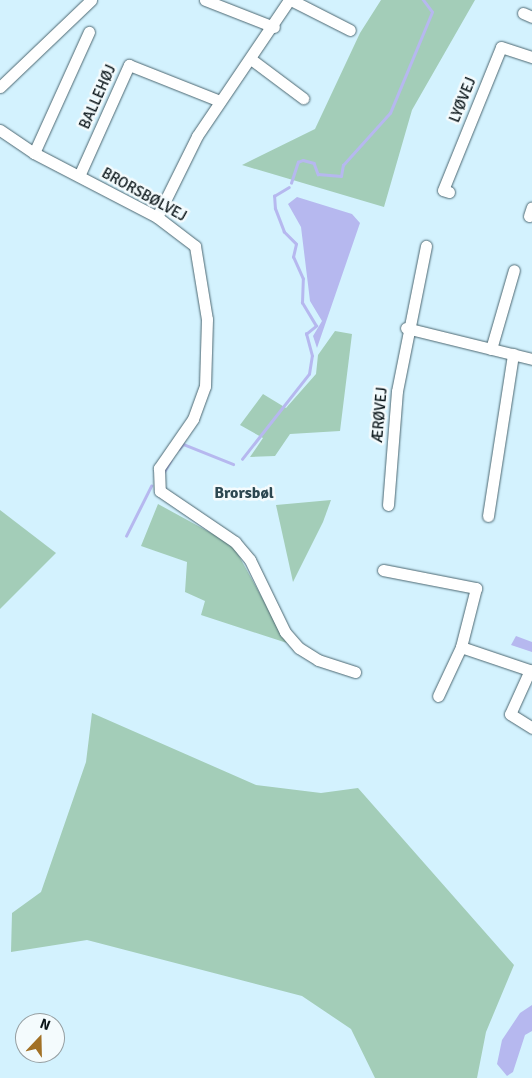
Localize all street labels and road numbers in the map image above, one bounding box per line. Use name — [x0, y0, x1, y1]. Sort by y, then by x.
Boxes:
street label: BALLEHØJ — [76, 62, 120, 132]
street label: LYØVEJ — [446, 75, 480, 125]
street label: BRORSBØLVEJ — [98, 164, 190, 226]
street label: ÆRØVEJ — [369, 386, 391, 444]

